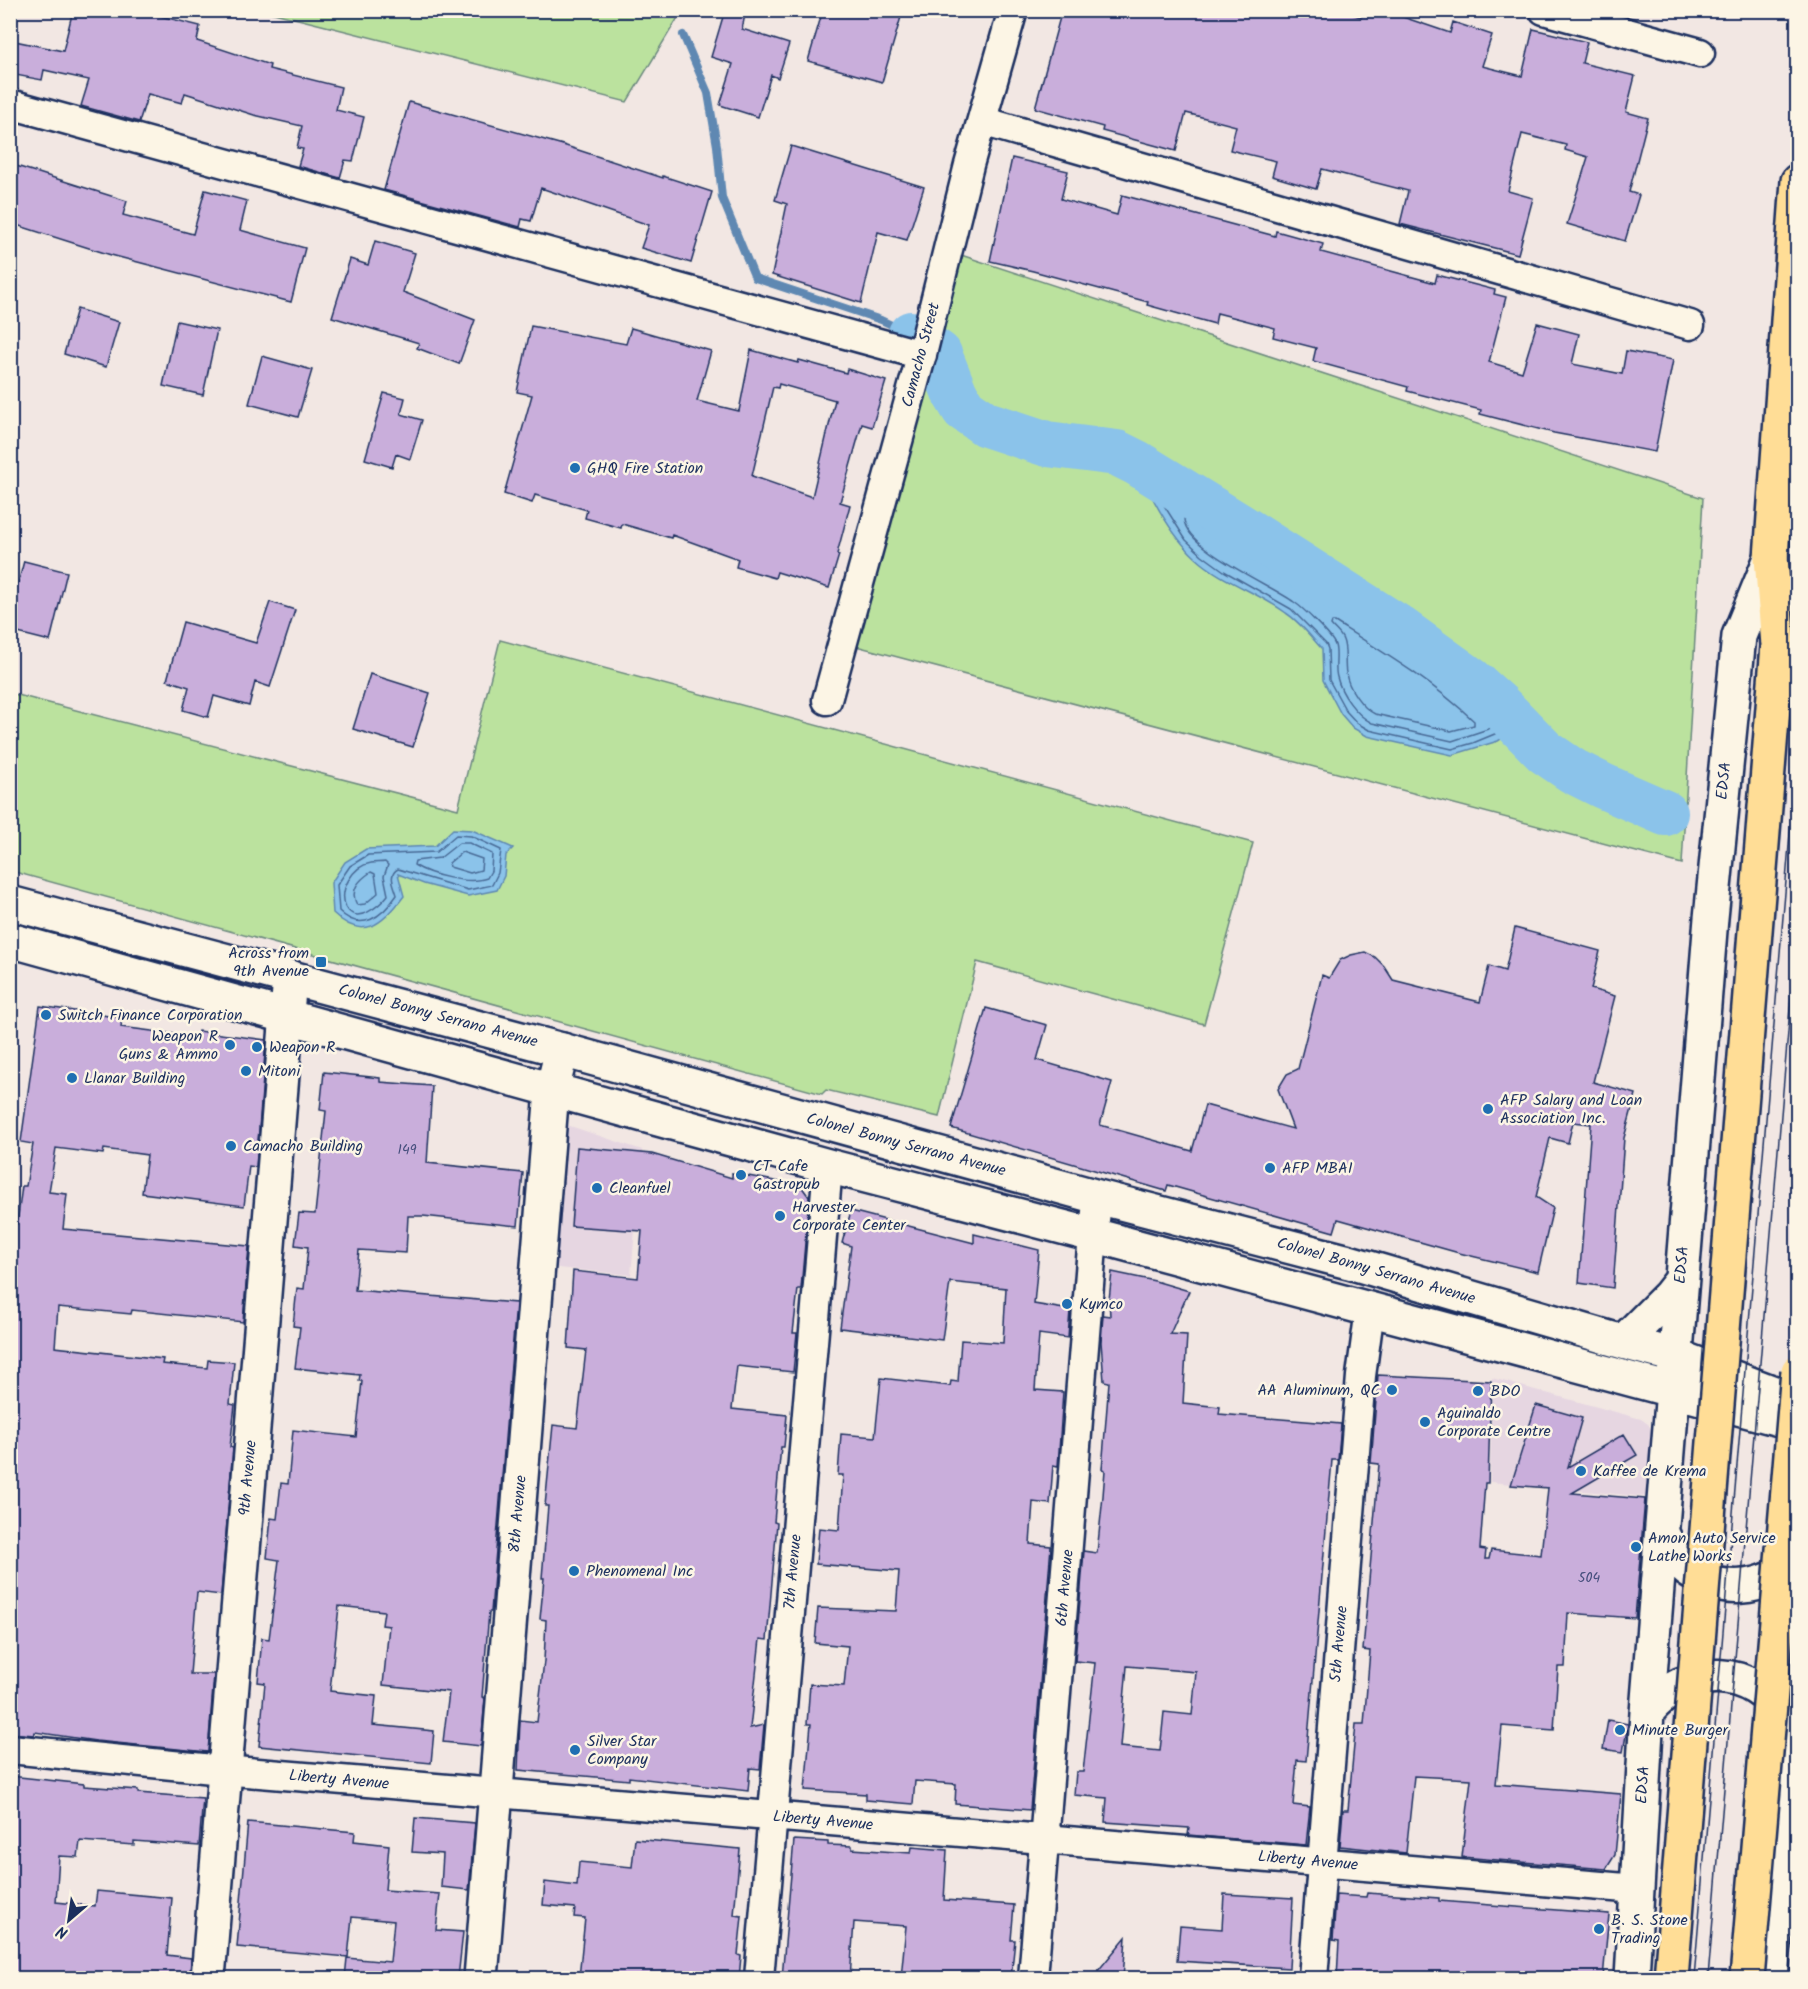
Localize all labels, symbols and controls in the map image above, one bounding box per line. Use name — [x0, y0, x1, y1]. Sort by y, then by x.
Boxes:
street label: Camacho Street — [895, 299, 947, 410]
place label: GHQ Fire Station — [587, 456, 703, 481]
marker: GHQ Fire Station — [568, 461, 582, 475]
street label: EDSA — [1710, 761, 1738, 801]
place label: Across from 9th Avenue — [228, 941, 309, 984]
marker: Across from 9th Avenue — [314, 955, 328, 969]
street label: Colonel Bonny Serrano Avenue — [335, 977, 541, 1055]
place label: Switch Finance Corporation — [58, 1003, 242, 1028]
marker: Switch Finance Corporation — [39, 1008, 53, 1022]
place label: Weapon R Guns & Ammo — [119, 1024, 218, 1067]
place label: Weapon R — [269, 1035, 335, 1060]
marker: Weapon R Guns & Ammo — [223, 1038, 237, 1052]
marker: Weapon R — [250, 1040, 264, 1054]
place label: Mitoni — [258, 1059, 301, 1084]
marker: Mitoni — [239, 1064, 253, 1078]
place label: Llanar Building — [84, 1066, 185, 1091]
marker: Llanar Building — [65, 1071, 79, 1085]
place label: AFP Salary and Loan Association Inc. — [1500, 1088, 1642, 1131]
marker: AFP Salary and Loan Association Inc. — [1481, 1102, 1495, 1116]
street label: Colonel Bonny Serrano Avenue — [803, 1106, 1009, 1184]
place label: Camacho Building — [243, 1134, 363, 1159]
marker: Camacho Building — [224, 1139, 238, 1153]
house number: 149 — [398, 1139, 417, 1161]
place label: CT Cafe Gastropub — [753, 1154, 820, 1197]
place label: AFP MBAI — [1282, 1156, 1353, 1181]
marker: AFP MBAI — [1263, 1161, 1277, 1175]
marker: CT Cafe Gastropub — [734, 1168, 748, 1182]
place label: Cleanfuel — [609, 1176, 671, 1201]
marker: Cleanfuel — [590, 1181, 604, 1195]
place label: Harvester Corporate Center — [792, 1195, 907, 1238]
marker: Harvester Corporate Center — [773, 1209, 787, 1223]
street label: Colonel Bonny Serrano Avenue — [1274, 1231, 1478, 1311]
street label: EDSA — [1668, 1245, 1696, 1285]
place label: Kymco — [1079, 1292, 1123, 1317]
marker: Kymco — [1060, 1297, 1074, 1311]
place label: AA Aluminum, QC — [1257, 1378, 1380, 1403]
place label: BDO — [1490, 1379, 1521, 1404]
marker: AA Aluminum, QC — [1385, 1383, 1399, 1397]
marker: BDO — [1471, 1384, 1485, 1398]
place label: Aguinaldo Corporate Centre — [1437, 1401, 1551, 1444]
marker: Aguinaldo Corporate Centre — [1418, 1415, 1432, 1429]
street label: 9th Avenue — [232, 1439, 264, 1517]
place label: Kaffee de Krema — [1593, 1459, 1707, 1484]
marker: Kaffee de Krema — [1574, 1464, 1588, 1478]
street label: 8th Avenue — [502, 1474, 534, 1554]
place label: Amon Auto Service Lathe Works — [1648, 1526, 1776, 1569]
street label: 7th Avenue — [777, 1533, 809, 1611]
marker: Amon Auto Service Lathe Works — [1629, 1540, 1643, 1554]
street label: 6th Avenue — [1049, 1548, 1081, 1628]
place label: Phenomenal Inc — [586, 1559, 693, 1584]
marker: Phenomenal Inc — [567, 1564, 581, 1578]
house number: 504 — [1578, 1567, 1600, 1589]
street label: 5th Avenue — [1323, 1605, 1355, 1683]
place label: Minute Burger — [1632, 1718, 1729, 1743]
marker: Minute Burger — [1613, 1723, 1627, 1737]
place label: Silver Star Company — [587, 1729, 658, 1772]
marker: Silver Star Company — [568, 1743, 582, 1757]
street label: Liberty Avenue — [288, 1763, 390, 1797]
street label: EDSA — [1629, 1765, 1657, 1805]
street label: Liberty Avenue — [772, 1804, 874, 1838]
street label: Liberty Avenue — [1257, 1844, 1359, 1878]
north arrow — [39, 1890, 99, 1950]
place label: B. S. Stone Trading — [1611, 1908, 1688, 1951]
text: N — [52, 1918, 73, 1945]
marker: B. S. Stone Trading — [1592, 1922, 1606, 1936]

